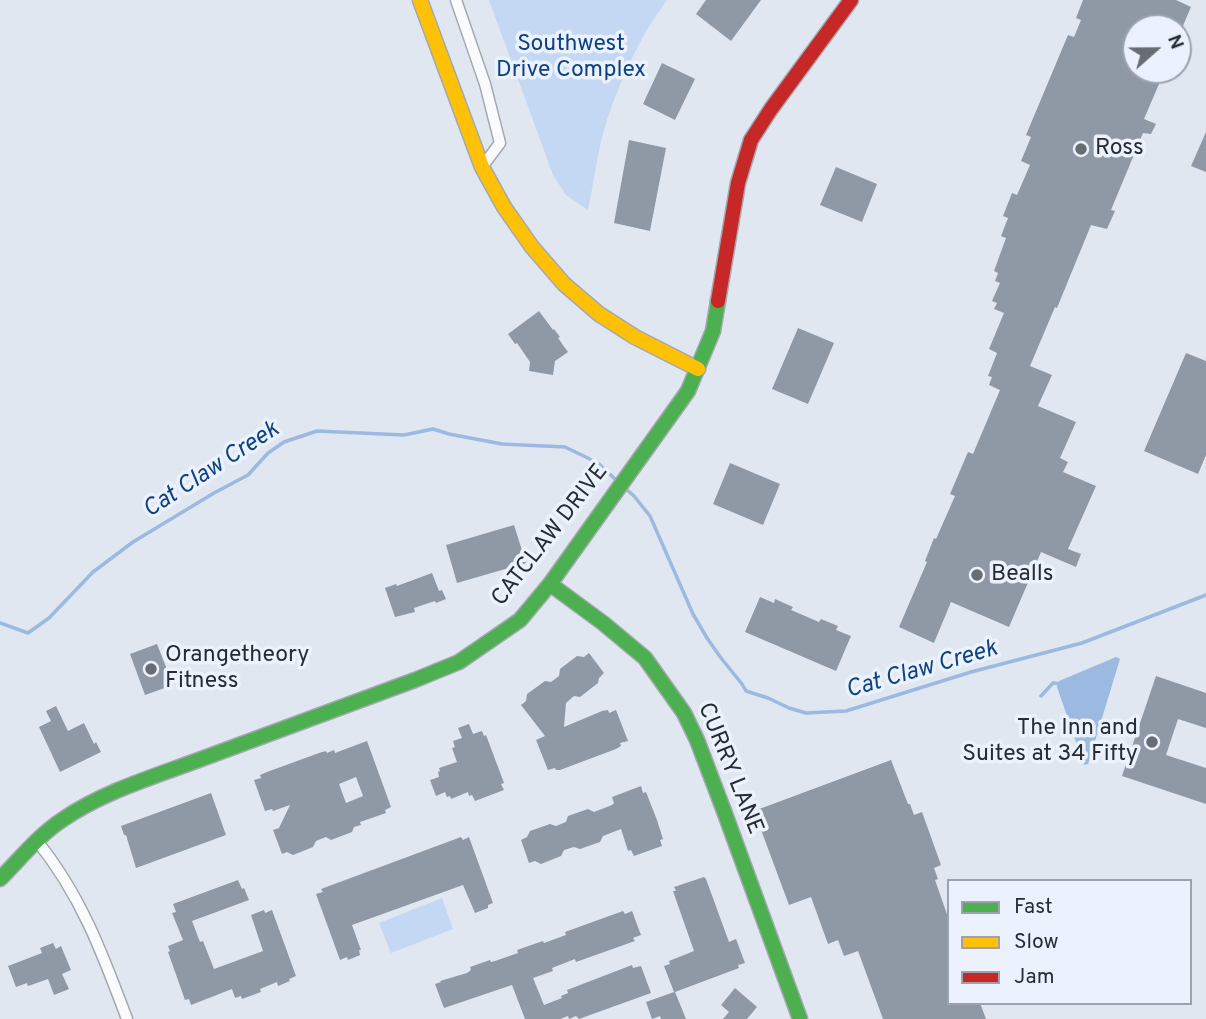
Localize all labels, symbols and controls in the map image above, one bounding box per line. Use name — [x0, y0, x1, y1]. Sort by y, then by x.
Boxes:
north arrow — [1122, 14, 1192, 84]
park label: Southwest Drive Complex — [496, 31, 646, 85]
text: N — [1161, 32, 1188, 53]
place label: Ross — [1095, 135, 1144, 163]
marker: Ross — [1073, 141, 1089, 157]
water label: Cat Claw Creek — [139, 416, 285, 526]
street label: CATCLAW DRIVE — [487, 459, 615, 613]
place label: Bealls — [991, 561, 1053, 589]
marker: Bealls — [969, 567, 985, 583]
water label: Cat Claw Creek — [843, 636, 1001, 706]
place label: Orangetheory Fitness — [165, 642, 309, 696]
marker: Orangetheory Fitness — [143, 661, 159, 677]
street label: CURRY LANE — [690, 699, 768, 839]
place label: The Inn and Suites at 34 Fifty — [962, 715, 1138, 769]
marker: The Inn and Suites at 34 Fifty — [1144, 734, 1160, 750]
legend — [947, 879, 1192, 1005]
text: Fast — [1014, 894, 1053, 921]
text: Slow — [1014, 929, 1059, 956]
text: Jam — [1014, 964, 1055, 991]

